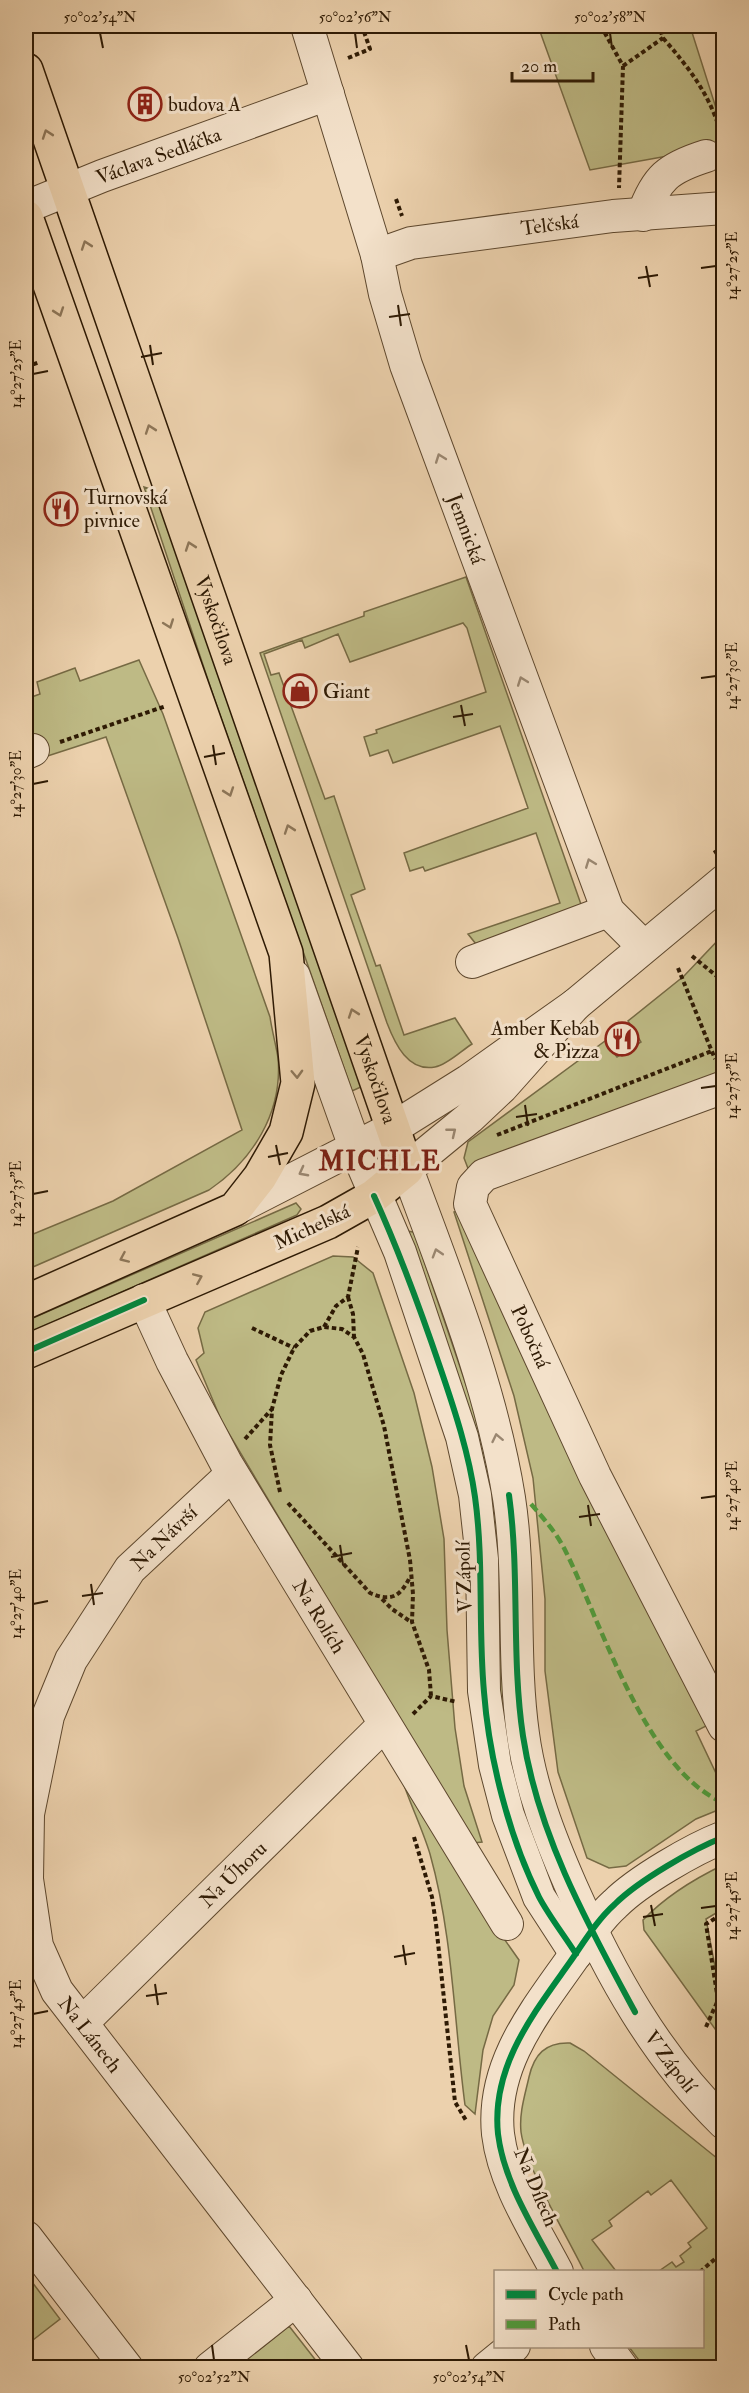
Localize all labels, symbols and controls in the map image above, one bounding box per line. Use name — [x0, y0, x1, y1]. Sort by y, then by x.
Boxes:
text: 50°02'54"N — [64, 8, 137, 27]
text: 50°02'56"N — [319, 8, 392, 27]
text: 50°02'58"N — [574, 8, 647, 27]
scale bar — [512, 45, 593, 83]
text: 20 m — [521, 55, 557, 78]
building icon: budova A — [127, 86, 163, 122]
place label: budova A — [168, 92, 241, 117]
street label: Václava Sedláčka — [92, 121, 225, 190]
one-way arrow — [42, 129, 55, 140]
street label: Telčská — [519, 208, 581, 241]
text: 14°27'25"E — [723, 232, 742, 300]
one-way arrow — [80, 240, 93, 251]
one-way arrow — [52, 306, 65, 317]
text: 14°27'25"E — [7, 340, 26, 408]
one-way arrow — [144, 425, 157, 435]
one-way arrow — [434, 454, 447, 464]
place label: Turnovská pivnice — [83, 485, 168, 534]
street label: Jemnická — [442, 489, 491, 568]
restaurant icon: Turnovská pivnice — [43, 491, 79, 527]
one-way arrow — [185, 541, 198, 552]
street label: Vyskočilova — [190, 572, 244, 668]
one-way arrow — [162, 618, 175, 628]
text: 14°27'30"E — [723, 642, 742, 710]
shop icon: Giant — [282, 673, 318, 709]
one-way arrow — [516, 676, 529, 687]
place label: Giant — [323, 679, 371, 704]
text: 14°27'30"E — [7, 750, 26, 818]
one-way arrow — [222, 786, 235, 797]
one-way arrow — [283, 824, 296, 835]
one-way arrow — [585, 859, 597, 870]
one-way arrow — [347, 1008, 360, 1019]
place label: Amber Kebab & Pizza — [490, 1016, 600, 1064]
restaurant icon: Amber Kebab & Pizza — [604, 1021, 640, 1057]
street label: Vyskočilova — [349, 1031, 403, 1128]
text: 14°27'35"E — [723, 1052, 742, 1119]
one-way arrow — [291, 1069, 304, 1078]
one-way arrow — [446, 1128, 457, 1139]
district label: MICHLE — [318, 1146, 441, 1178]
text: 14°27'35"E — [7, 1160, 26, 1227]
one-way arrow — [298, 1165, 309, 1177]
street label: Michelská — [270, 1198, 355, 1255]
one-way arrow — [432, 1248, 444, 1258]
one-way arrow — [120, 1251, 131, 1263]
one-way arrow — [192, 1273, 203, 1285]
street label: Pobočná — [506, 1301, 557, 1373]
one-way arrow — [491, 1433, 504, 1443]
text: 14°27'40"E — [723, 1461, 742, 1531]
street label: Na Návrší — [125, 1499, 204, 1576]
street label: V Zápolí — [450, 1539, 479, 1613]
text: 14°27'40"E — [7, 1569, 26, 1639]
street label: Na Rolích — [287, 1575, 352, 1658]
street label: Na Úhoru — [194, 1835, 272, 1913]
text: 14°27'45"E — [723, 1871, 742, 1941]
text: 14°27'45"E — [7, 1979, 26, 2049]
street label: Na Lánech — [53, 1991, 128, 2078]
street label: V Zápolí — [639, 2025, 703, 2099]
street label: Na Dílech — [508, 2144, 564, 2231]
legend — [494, 2270, 704, 2348]
text: Cycle path — [548, 2283, 624, 2306]
text: Path — [548, 2313, 581, 2336]
text: 50°02'52"N — [178, 2368, 251, 2387]
text: 50°02'54"N — [433, 2368, 506, 2387]

